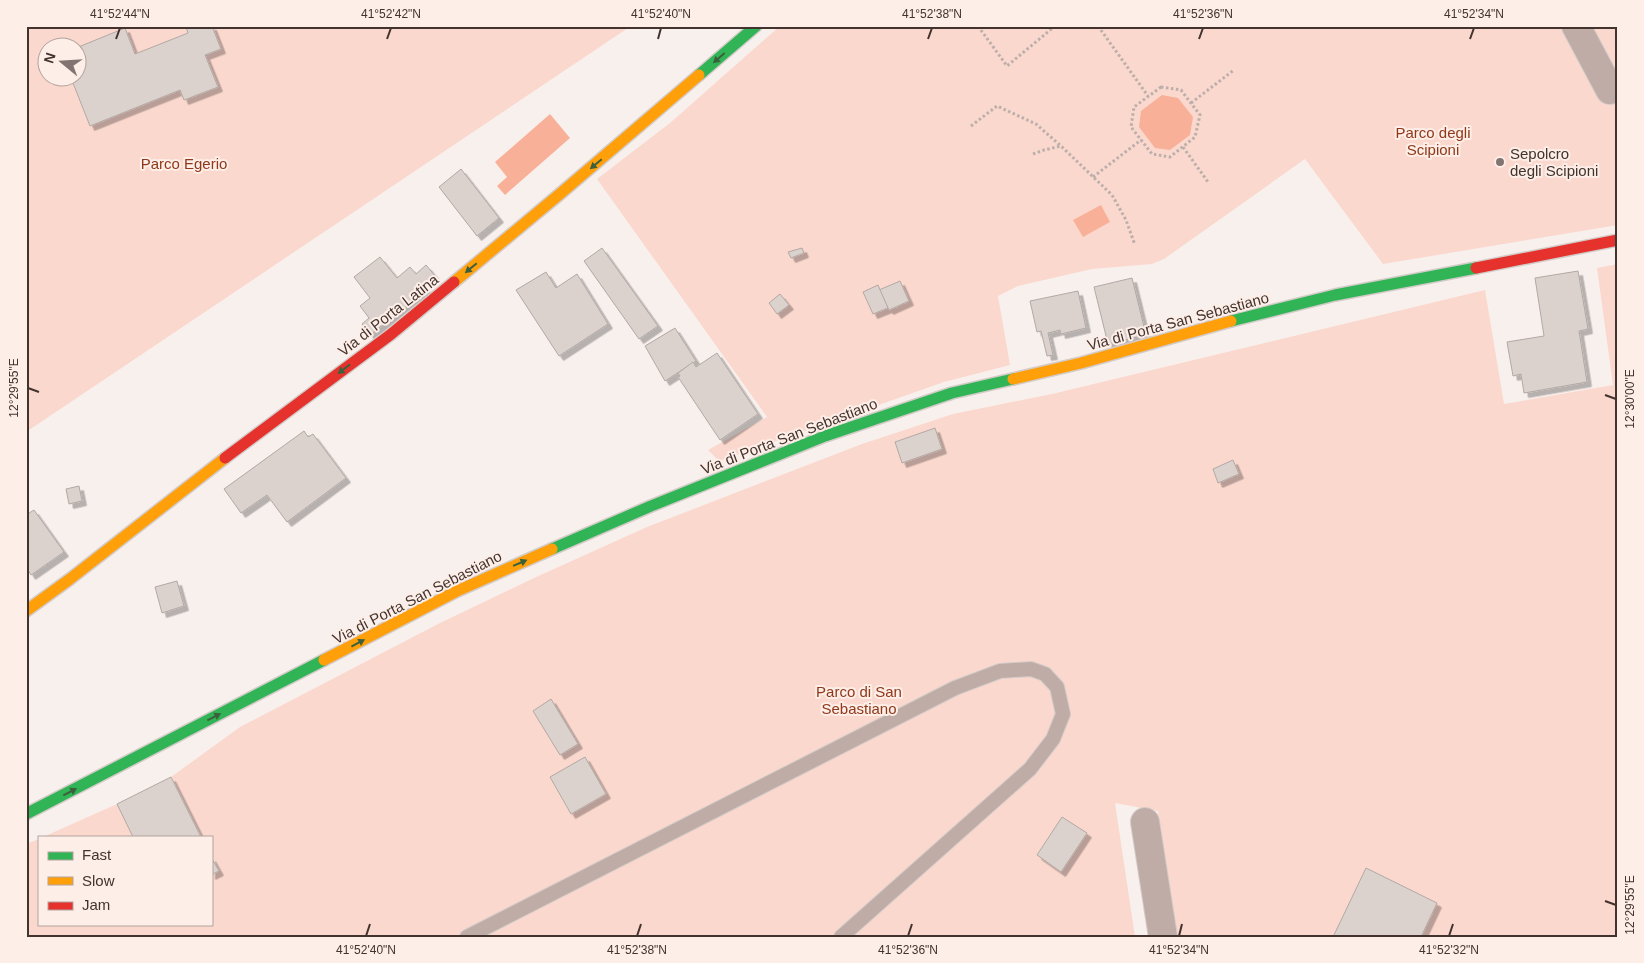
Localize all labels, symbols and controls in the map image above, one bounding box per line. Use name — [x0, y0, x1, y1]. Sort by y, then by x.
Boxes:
text: 41°52'44"N — [90, 7, 150, 21]
text: 41°52'42"N — [361, 7, 421, 21]
text: 41°52'40"N — [631, 7, 691, 21]
text: 41°52'38"N — [902, 7, 962, 21]
text: 41°52'36"N — [1173, 7, 1233, 21]
text: 41°52'34"N — [1444, 7, 1504, 21]
north arrow — [38, 38, 88, 88]
text: N — [40, 51, 59, 65]
one-way arrow — [713, 52, 725, 63]
park label: Parco degli Scipioni — [1395, 124, 1471, 158]
place label: Sepolcro degli Scipioni — [1510, 145, 1598, 179]
park label: Parco Egerio — [141, 155, 227, 172]
marker: Sepolcro degli Scipioni — [1494, 156, 1506, 168]
one-way arrow — [589, 158, 602, 169]
one-way arrow — [465, 262, 477, 273]
street label: Via di Porta Latina — [335, 270, 442, 359]
street label: Via di Porta San Sebastiano — [1085, 289, 1271, 353]
text: 12°29'55"E — [7, 358, 21, 418]
one-way arrow — [338, 364, 351, 375]
text: 12°30'00"E — [1623, 369, 1637, 429]
street label: Via di Porta San Sebastiano — [698, 394, 880, 478]
street label: Via di Porta San Sebastiano — [330, 547, 504, 647]
one-way arrow — [513, 558, 527, 566]
one-way arrow — [351, 639, 366, 647]
park label: Parco di San Sebastiano — [816, 683, 902, 717]
one-way arrow — [207, 713, 221, 721]
one-way arrow — [62, 788, 77, 796]
legend — [38, 836, 212, 926]
text: Fast — [82, 846, 112, 863]
text: Slow — [82, 872, 115, 889]
text: 12°29'55"E — [1623, 875, 1637, 935]
text: Jam — [82, 896, 110, 913]
text: 41°52'40"N — [336, 943, 396, 957]
text: 41°52'38"N — [607, 943, 667, 957]
text: 41°52'36"N — [878, 943, 938, 957]
text: 41°52'34"N — [1149, 943, 1209, 957]
text: 41°52'32"N — [1419, 943, 1479, 957]

